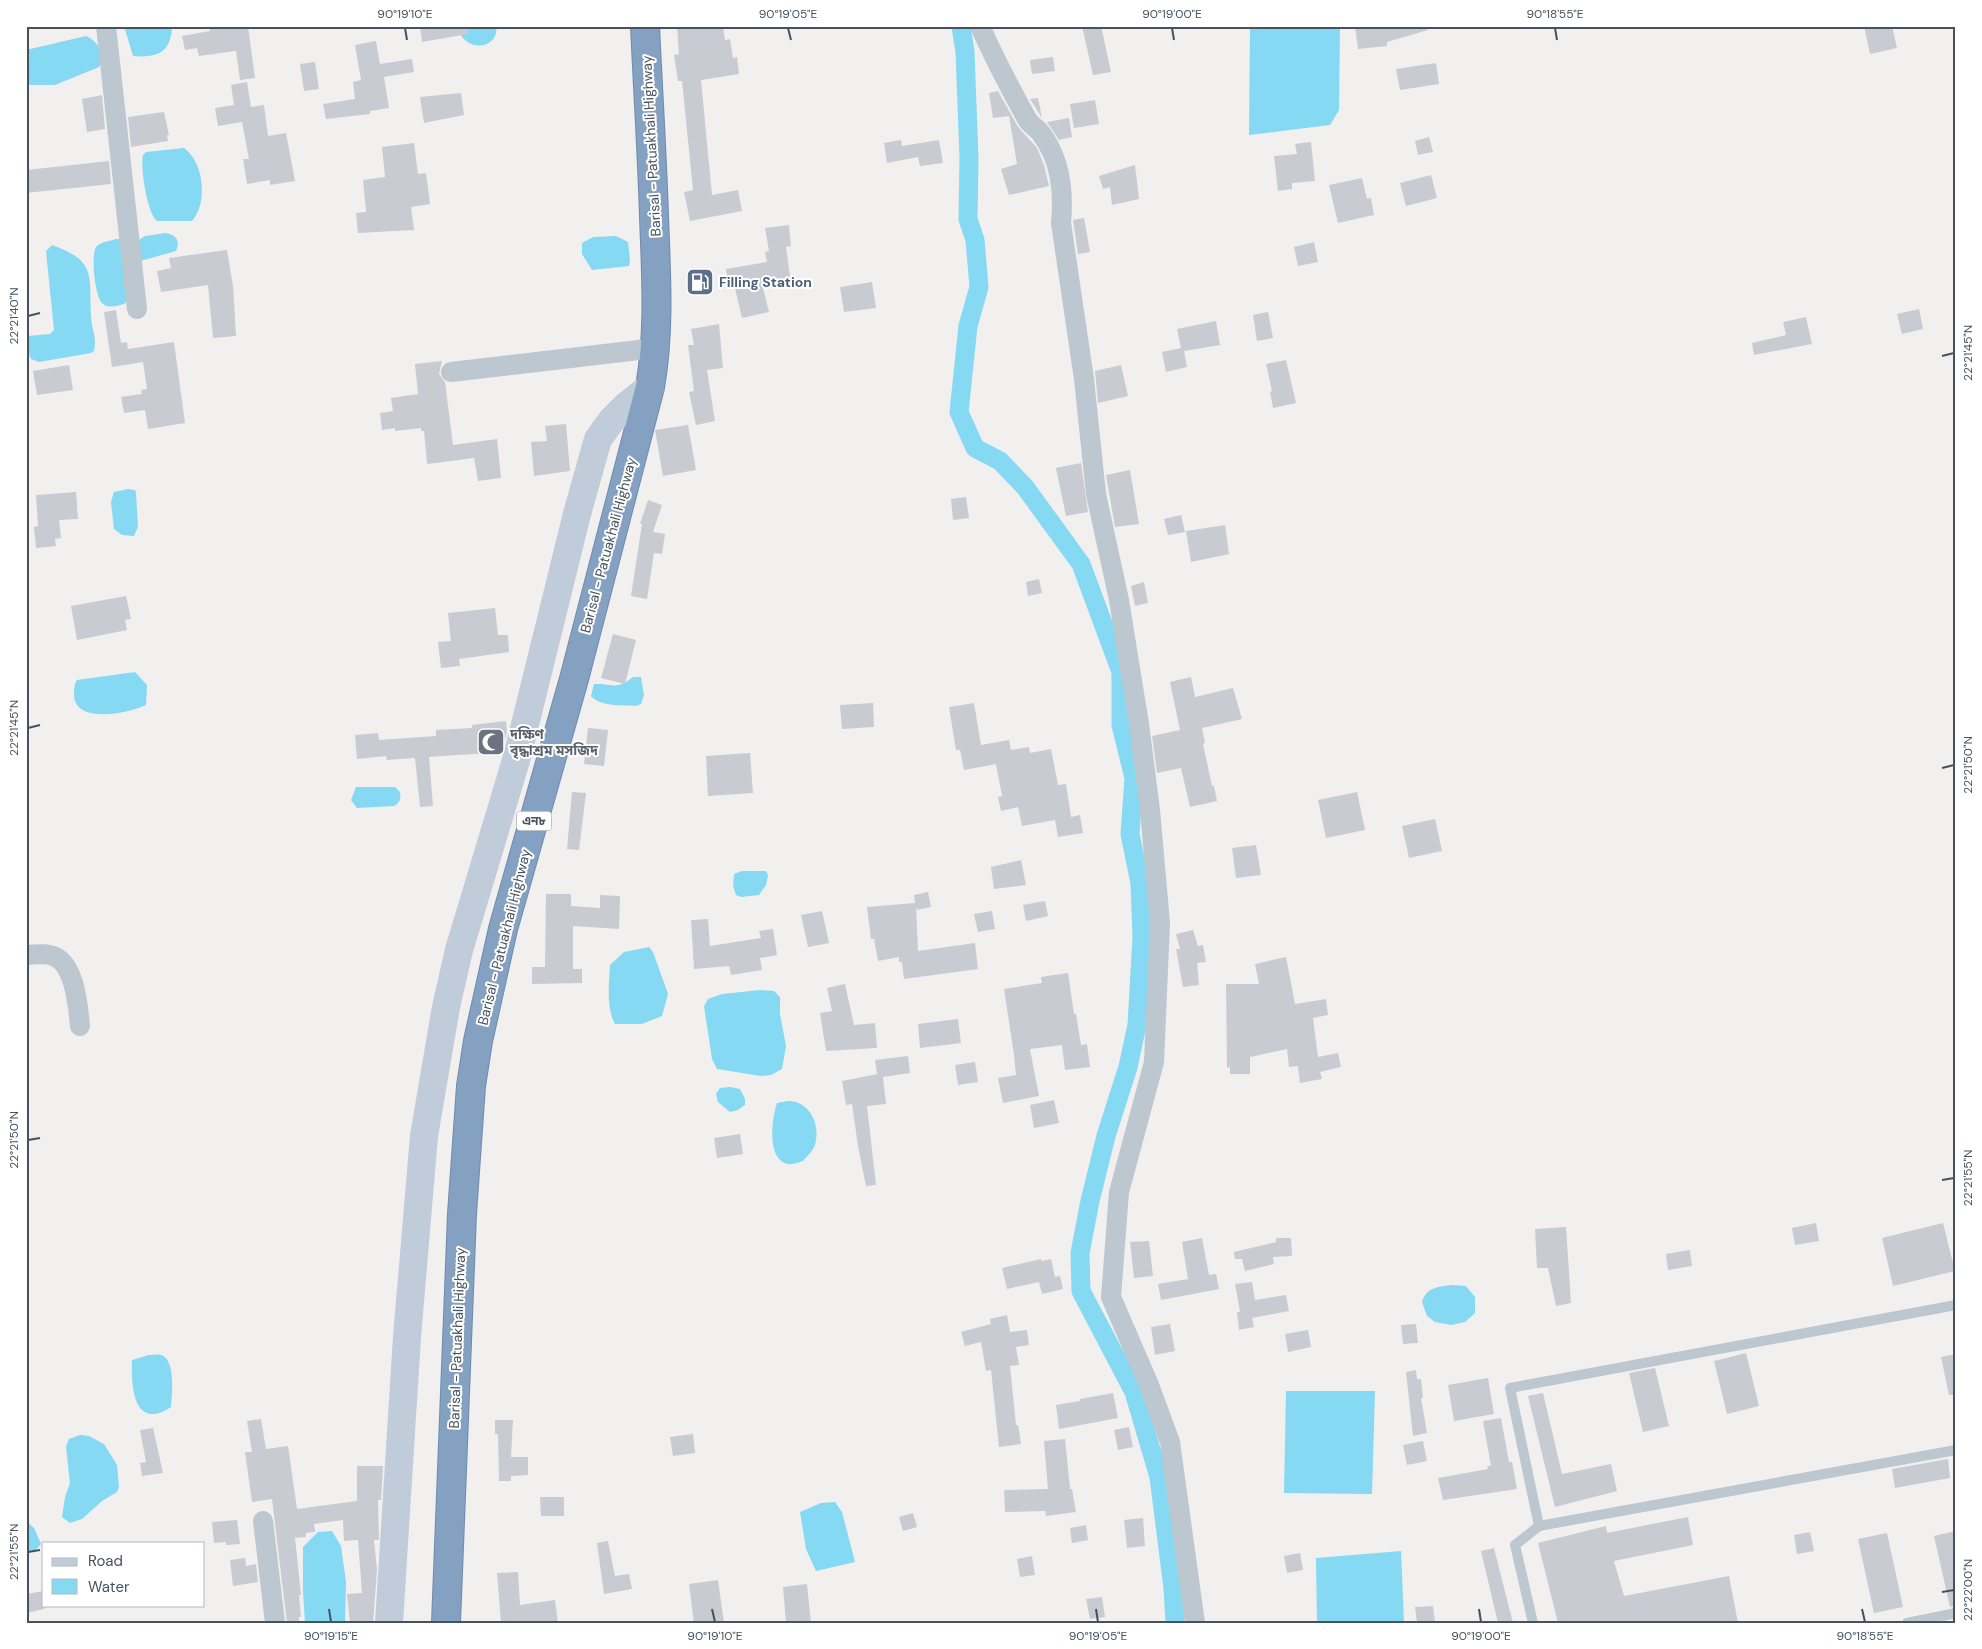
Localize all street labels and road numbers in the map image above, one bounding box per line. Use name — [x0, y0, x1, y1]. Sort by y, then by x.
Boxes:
street label: Barisal - Patuakhali Highway — [637, 55, 665, 237]
street label: Barisal - Patuakhali Highway — [576, 455, 640, 635]
road number: এন৮ — [516, 811, 552, 830]
street label: Barisal - Patuakhali Highway — [473, 847, 535, 1027]
street label: Barisal - Patuakhali Highway — [445, 1247, 469, 1429]

